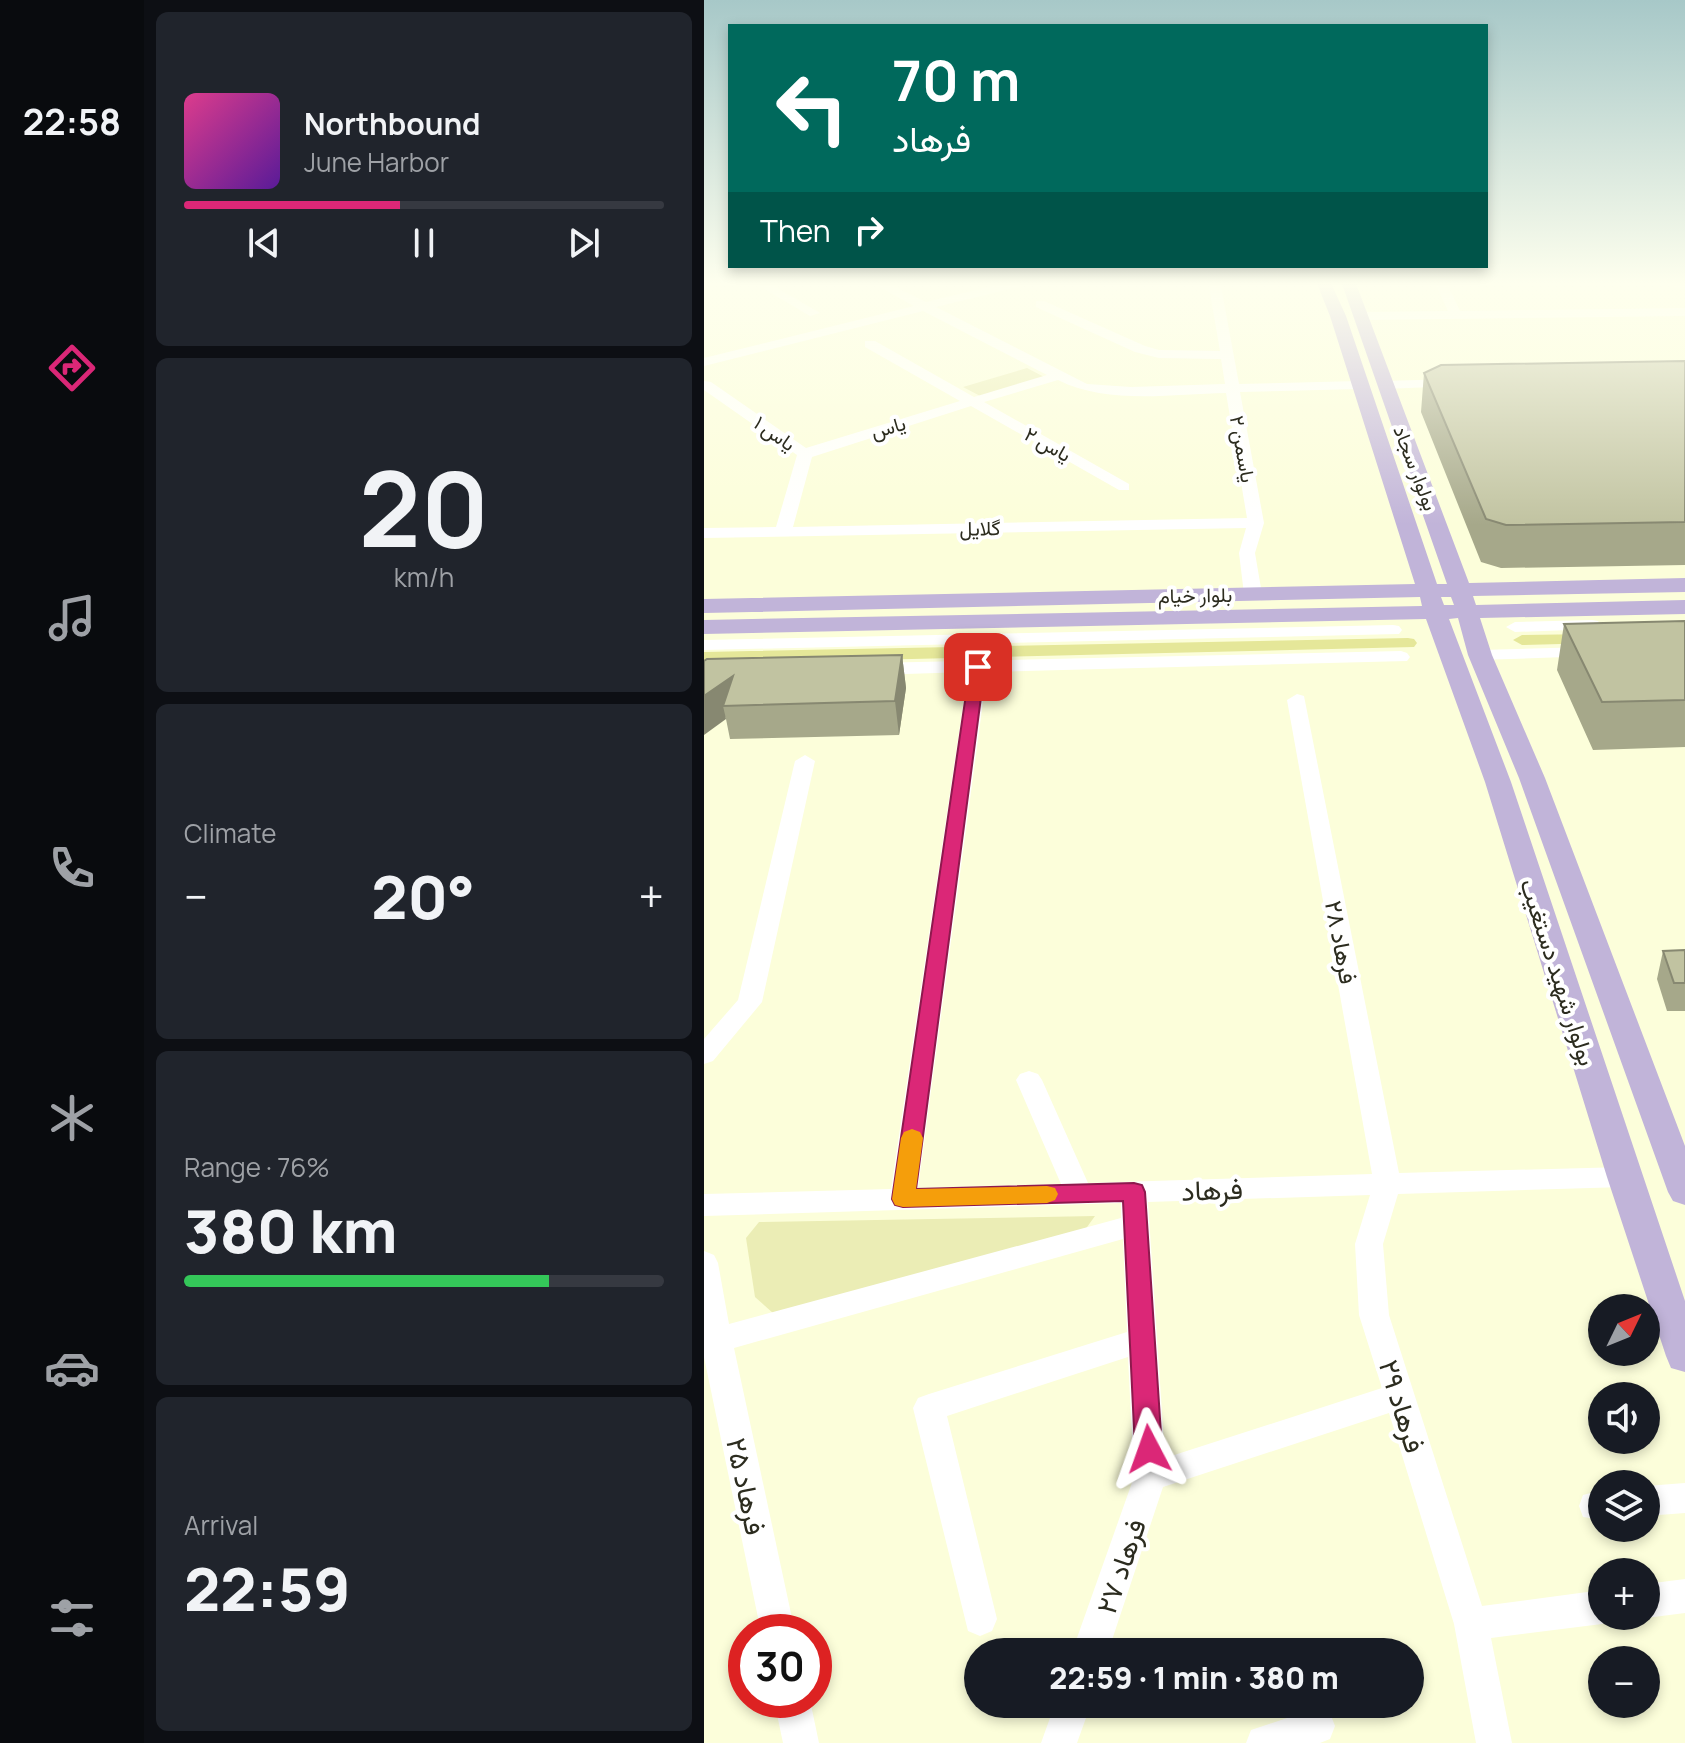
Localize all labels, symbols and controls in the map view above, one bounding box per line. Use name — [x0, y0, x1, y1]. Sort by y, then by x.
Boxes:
text: 70 m — [892, 41, 1020, 118]
icon: left — [760, 56, 864, 160]
text: 22:58 — [23, 97, 121, 146]
text: Northbound — [304, 103, 481, 144]
text: فرهاد — [892, 114, 971, 163]
text: June Harbor — [304, 144, 449, 180]
icon: right — [847, 208, 891, 252]
text: Then — [760, 210, 831, 251]
icon: previous — [242, 221, 286, 265]
icon: pause — [402, 221, 446, 265]
icon: next — [562, 221, 606, 265]
icon: directions — [44, 340, 100, 396]
street label: یاس ۱ — [749, 409, 801, 457]
street label: یاس — [867, 409, 909, 445]
street label: یاسمن ۲ — [1224, 413, 1262, 485]
street label: یاس ۲ — [1020, 420, 1076, 468]
street label: بولوار سجاد — [1387, 422, 1445, 514]
text: 20 — [359, 436, 489, 578]
street label: گلایل — [959, 514, 1001, 542]
text: km/h — [394, 559, 454, 595]
street label: بلوار خیام — [1158, 581, 1232, 609]
icon: music — [44, 590, 100, 646]
pin — [944, 633, 1012, 701]
icon: arrive — [956, 645, 1000, 689]
text: Climate — [184, 815, 276, 851]
icon: phone — [44, 840, 100, 896]
text: 20° — [371, 855, 475, 937]
text: − — [184, 866, 208, 926]
text: + — [639, 866, 664, 926]
street label: بولوار شهید دستغیب — [1513, 874, 1605, 1070]
street label: فرهاد ۲۸ — [1318, 897, 1366, 987]
icon: climate — [44, 1090, 100, 1146]
text: Range · 76% — [184, 1149, 330, 1185]
street label: فرهاد — [1181, 1169, 1243, 1209]
text: 380 km — [184, 1189, 397, 1271]
north arrow — [1588, 1294, 1660, 1366]
map controls — [1588, 1294, 1660, 1718]
icon: car — [44, 1340, 100, 1396]
street label: فرهاد ۲۹ — [1371, 1355, 1435, 1457]
button: sound — [1588, 1382, 1660, 1454]
position arrow — [1107, 1407, 1191, 1491]
street label: فرهاد ۲۵ — [718, 1434, 776, 1538]
button: layers — [1588, 1470, 1660, 1542]
text: Arrival — [184, 1507, 258, 1543]
street label: فرهاد ۲۷ — [1086, 1513, 1154, 1619]
text: 22:59 — [184, 1547, 351, 1629]
button: + — [1588, 1558, 1660, 1630]
icon: filters — [44, 1590, 100, 1646]
speed limit sign: 30 — [728, 1614, 832, 1718]
button: − — [1588, 1646, 1660, 1718]
text: 22:59 · 1 min · 380 m — [1049, 1657, 1339, 1698]

